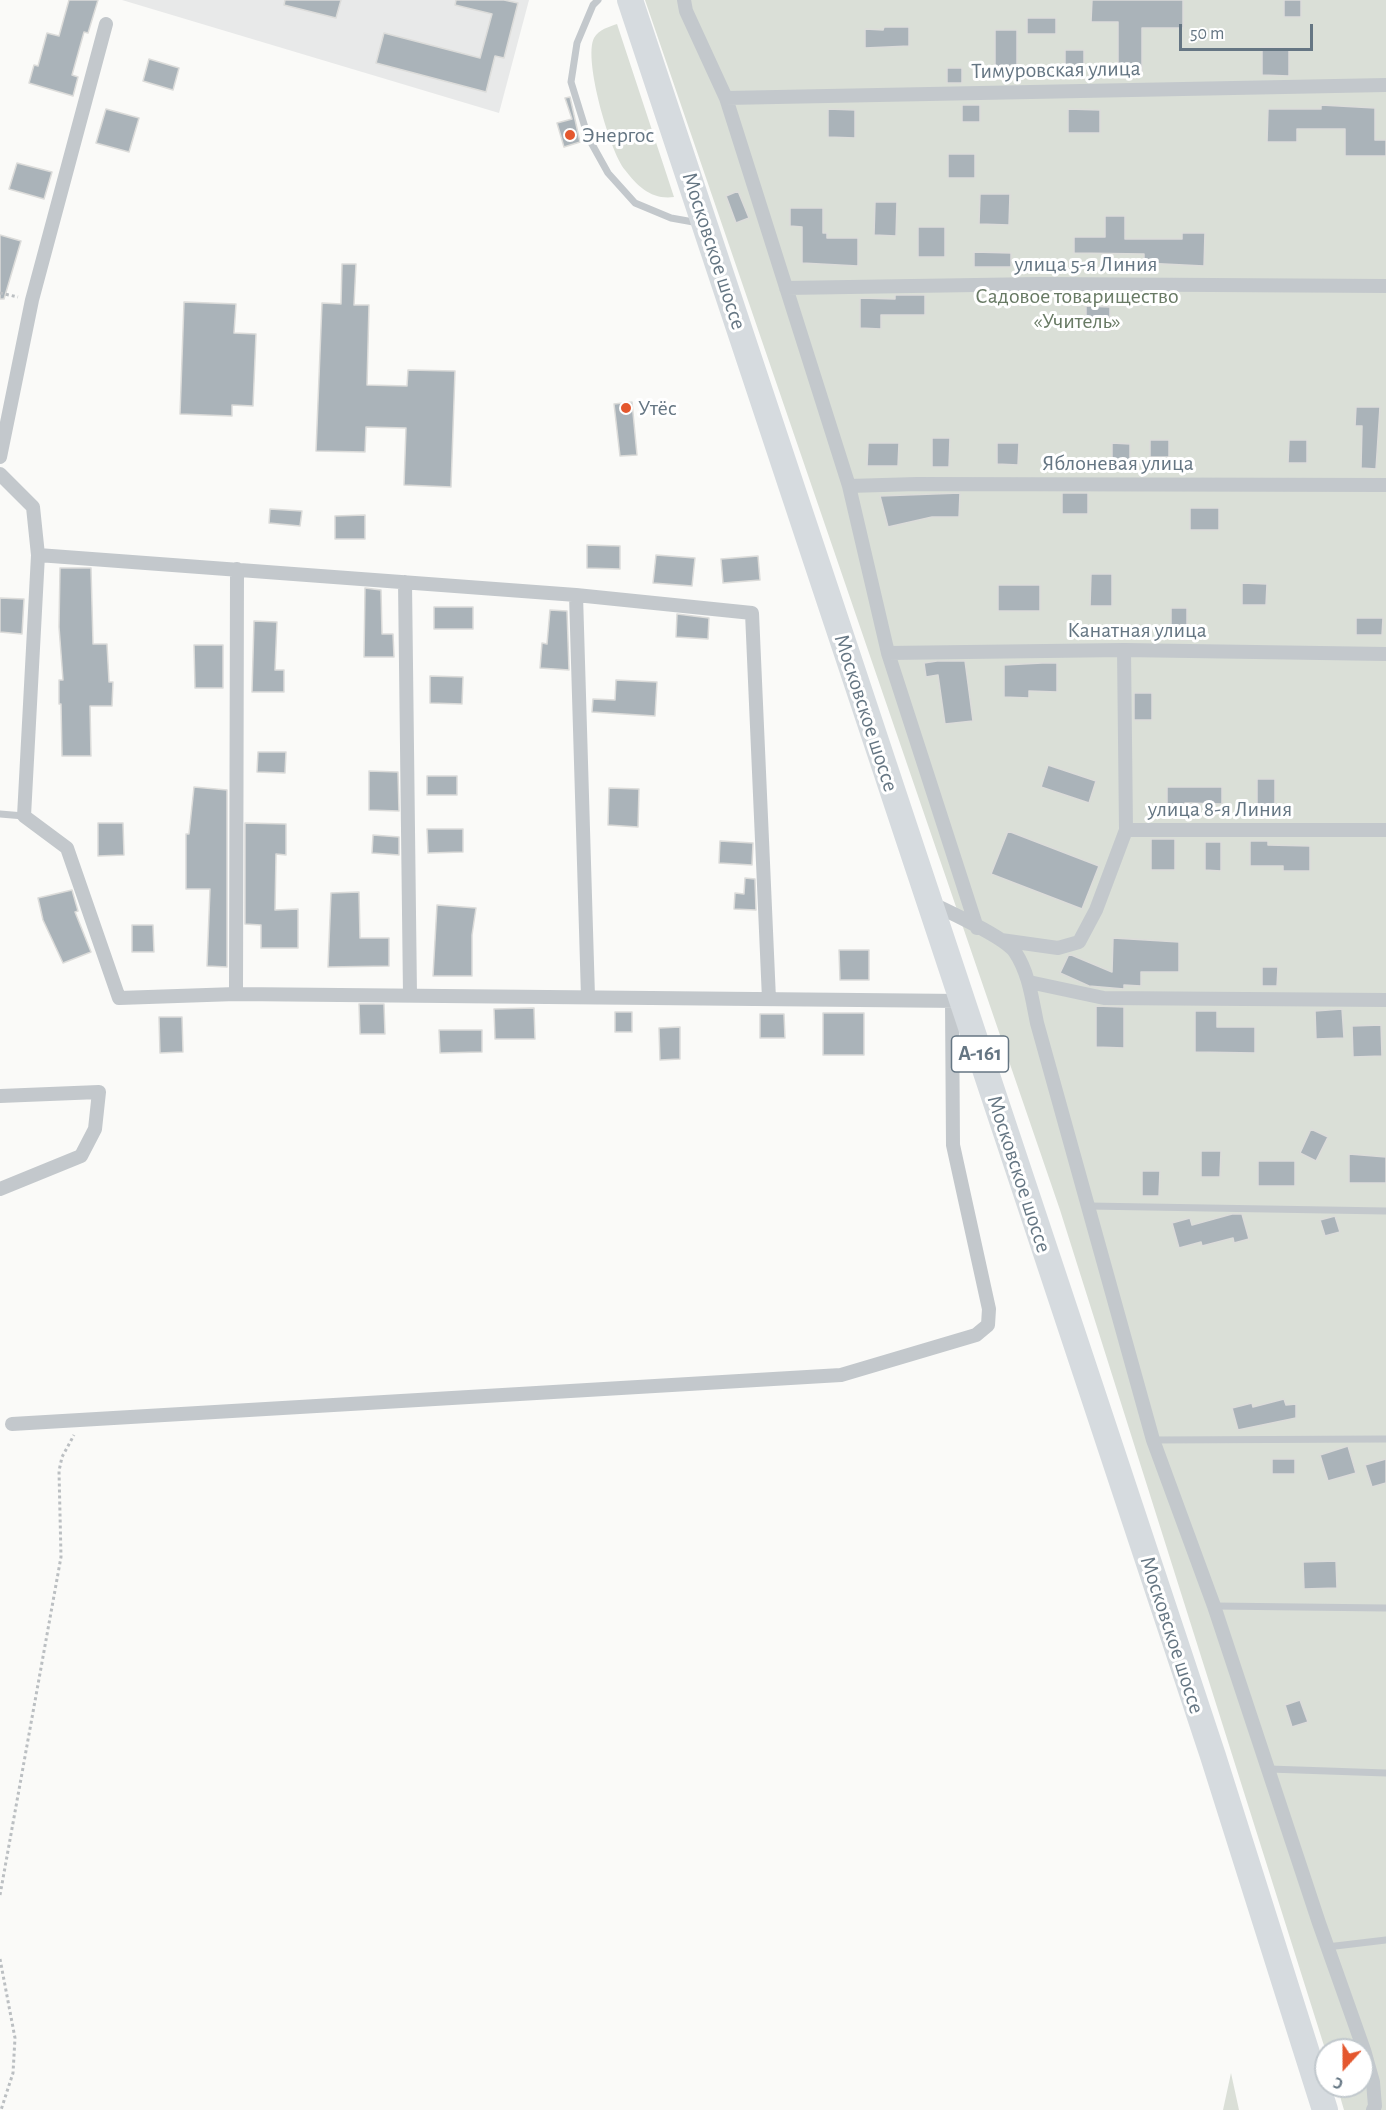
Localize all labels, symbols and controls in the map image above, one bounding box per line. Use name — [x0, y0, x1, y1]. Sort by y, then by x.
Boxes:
scale bar — [1182, 12, 1316, 50]
text: 50 m — [1190, 25, 1224, 43]
street label: Тимуровская улица — [971, 55, 1141, 85]
place label: Энергос — [582, 122, 654, 148]
marker: Энергос — [563, 128, 577, 142]
street label: Московское шоссе — [676, 169, 752, 333]
street label: улица 5-я Линия — [1014, 251, 1158, 277]
park label: Садовое товарищество «Учитель» — [975, 283, 1179, 334]
place label: Утёс — [638, 395, 677, 421]
marker: Утёс — [619, 401, 633, 415]
street label: Яблоневая улица — [1042, 450, 1194, 476]
street label: Канатная улица — [1067, 617, 1207, 643]
street label: Московское шоссе — [828, 631, 904, 795]
street label: улица 8-я Линия — [1148, 796, 1292, 822]
road number: А-161 — [952, 1036, 1008, 1072]
street label: Московское шоссе — [981, 1092, 1057, 1256]
street label: Московское шоссе — [1134, 1553, 1210, 1717]
north arrow — [1314, 2038, 1374, 2098]
text: С — [1331, 2074, 1345, 2092]

